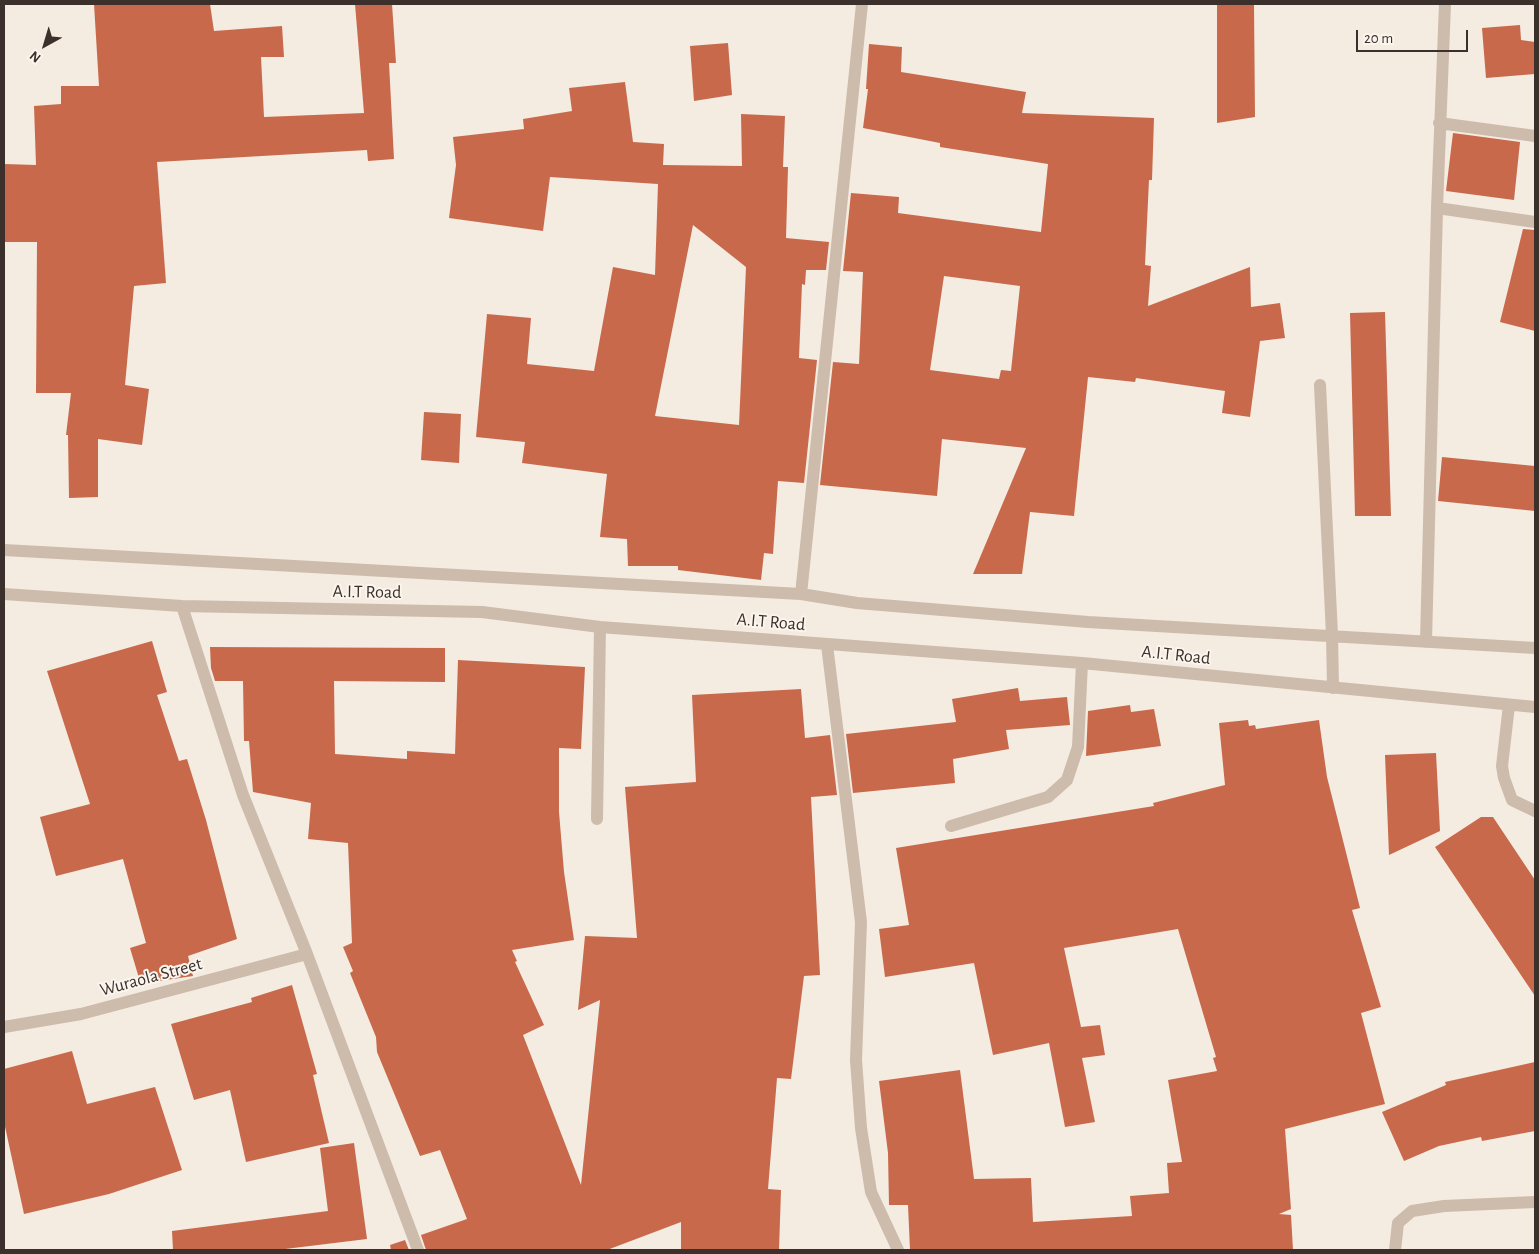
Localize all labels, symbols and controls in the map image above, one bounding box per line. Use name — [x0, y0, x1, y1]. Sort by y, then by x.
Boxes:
north arrow — [20, 20, 70, 70]
scale bar — [1359, 20, 1472, 52]
text: 20 m — [1364, 31, 1393, 46]
text: N — [27, 48, 44, 65]
street label: A.I.T Road — [332, 581, 402, 603]
street label: A.I.T Road — [736, 608, 806, 636]
street label: A.I.T Road — [1141, 641, 1211, 669]
street label: Wuraola Street — [97, 953, 205, 1001]

